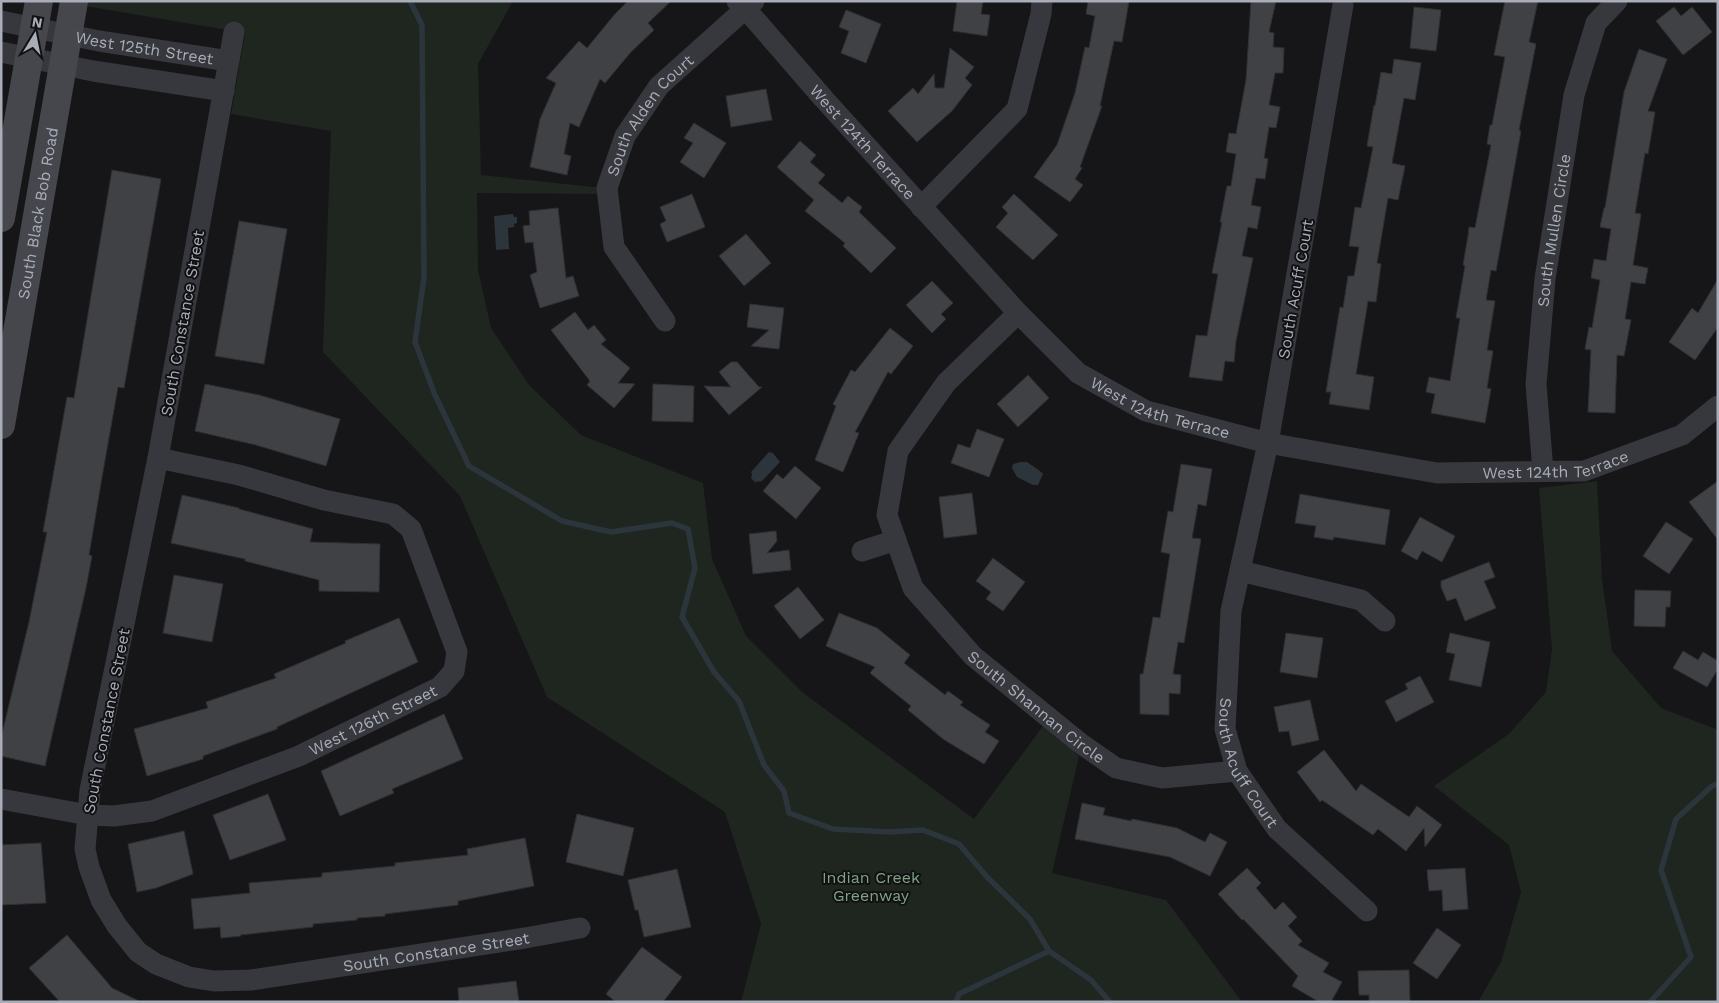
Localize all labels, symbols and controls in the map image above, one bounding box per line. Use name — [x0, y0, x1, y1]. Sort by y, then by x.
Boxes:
north arrow — [10, 10, 60, 60]
text: N — [31, 13, 44, 31]
street label: West 125th Street — [74, 27, 215, 69]
street label: South Alden Court — [603, 51, 698, 179]
street label: West 124th Terrace — [806, 81, 919, 203]
street label: South Black Bob Road — [14, 126, 62, 301]
street label: South Mullen Circle — [1534, 153, 1575, 308]
street label: South Acuff Court — [1274, 218, 1317, 360]
street label: South Constance Street — [157, 228, 208, 417]
street label: West 124th Terrace — [1087, 373, 1232, 443]
street label: West 124th Terrace — [1482, 446, 1631, 482]
street label: South Constance Street — [79, 627, 134, 815]
street label: South Shannan Circle — [964, 647, 1108, 767]
street label: West 126th Street — [306, 681, 440, 760]
street label: South Acuff Court — [1215, 697, 1282, 832]
park label: Indian Creek Greenway — [822, 868, 920, 905]
street label: South Constance Street — [342, 928, 531, 976]

